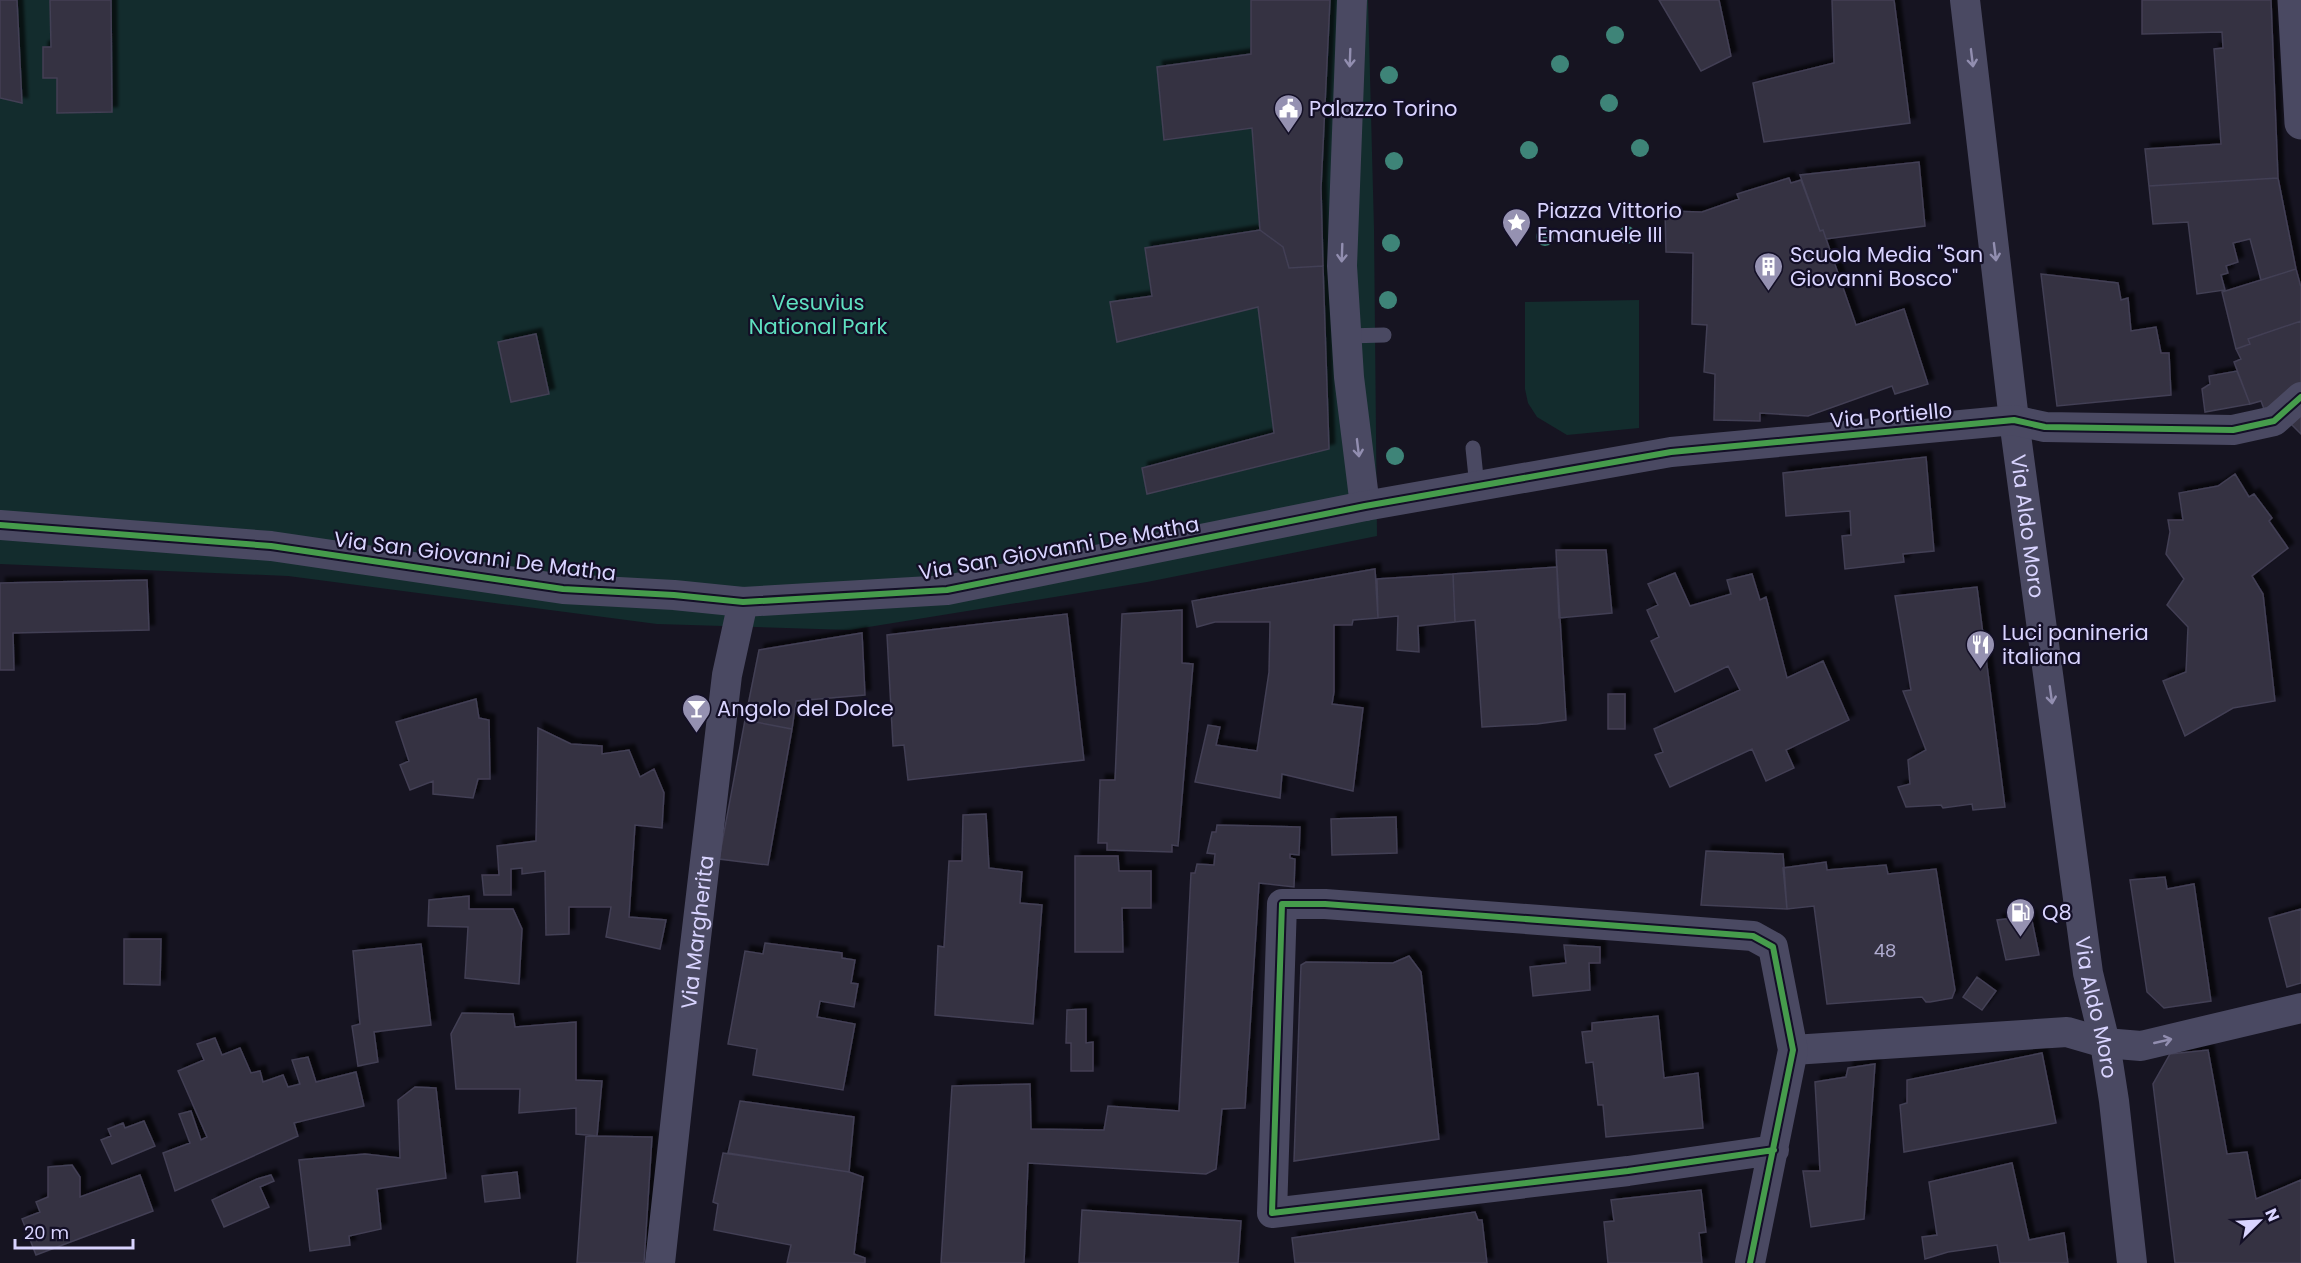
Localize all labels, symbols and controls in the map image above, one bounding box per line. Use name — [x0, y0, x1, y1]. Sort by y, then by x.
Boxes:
one-way arrow — [1344, 48, 1355, 68]
one-way arrow — [1967, 48, 1978, 68]
public building icon: Palazzo Torino — [1272, 92, 1304, 134]
place label: Palazzo Torino — [1309, 94, 1458, 123]
place label: Piazza Vittorio Emanuele III — [1537, 196, 1682, 249]
place icon: Piazza Vittorio Emanuele III — [1500, 206, 1532, 248]
place label: Scuola Media "San Giovanni Bosco" — [1790, 240, 1983, 293]
one-way arrow — [1989, 241, 2000, 261]
one-way arrow — [1337, 243, 1348, 263]
building icon: Scuola Media "San Giovanni Bosco" — [1753, 250, 1785, 292]
park label: Vesuvius National Park — [749, 288, 887, 341]
street label: Via Portiello — [1829, 395, 1953, 435]
one-way arrow — [1353, 437, 1364, 457]
street label: Via Aldo Moro — [2004, 453, 2052, 600]
street label: Via San Giovanni De Matha — [916, 509, 1202, 587]
street label: Via San Giovanni De Matha — [332, 524, 618, 588]
place label: Luci panineria italiana — [2002, 618, 2149, 671]
restaurant icon: Luci panineria italiana — [1965, 628, 1997, 670]
one-way arrow — [2046, 685, 2057, 705]
bar icon: Angolo del Dolce — [680, 692, 712, 734]
place label: Angolo del Dolce — [717, 694, 894, 723]
street label: Via Margherita — [673, 853, 720, 1011]
fuel station icon: Q8 — [2005, 896, 2037, 938]
place label: Q8 — [2042, 898, 2072, 927]
street label: Via Aldo Moro — [2069, 934, 2125, 1080]
house number: 48 — [1874, 938, 1896, 963]
one-way arrow — [2153, 1034, 2172, 1046]
north arrow — [2229, 1191, 2289, 1251]
text: N — [2259, 1205, 2285, 1225]
scale bar — [15, 1212, 134, 1250]
text: 20 m — [24, 1220, 69, 1245]

